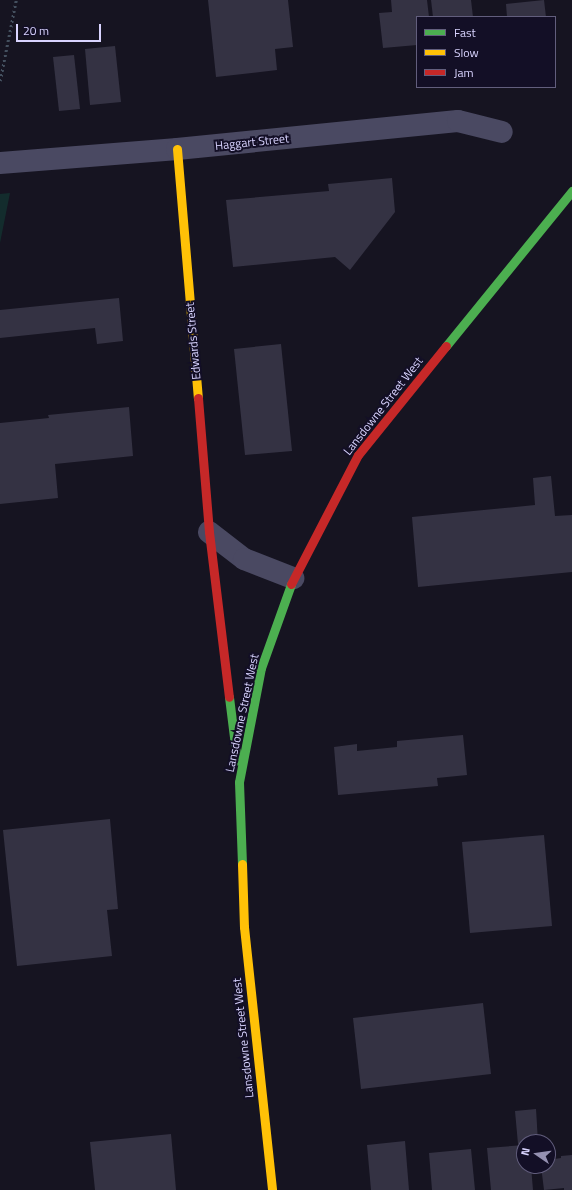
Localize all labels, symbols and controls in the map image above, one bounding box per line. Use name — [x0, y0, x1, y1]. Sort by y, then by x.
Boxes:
scale bar — [18, 16, 103, 42]
legend — [416, 16, 556, 88]
text: 20 m — [23, 21, 49, 40]
text: Fast — [454, 23, 476, 42]
text: Slow — [454, 43, 479, 62]
text: Jam — [454, 63, 474, 82]
street label: Haggart Street — [214, 131, 290, 153]
street label: Edwards Street — [182, 302, 204, 380]
street label: Lansdowne Street West — [340, 354, 426, 458]
street label: Lansdowne Street West — [222, 653, 262, 773]
street label: Lansdowne Street West — [230, 977, 256, 1099]
north arrow — [516, 1134, 556, 1174]
text: N — [517, 1146, 534, 1157]

